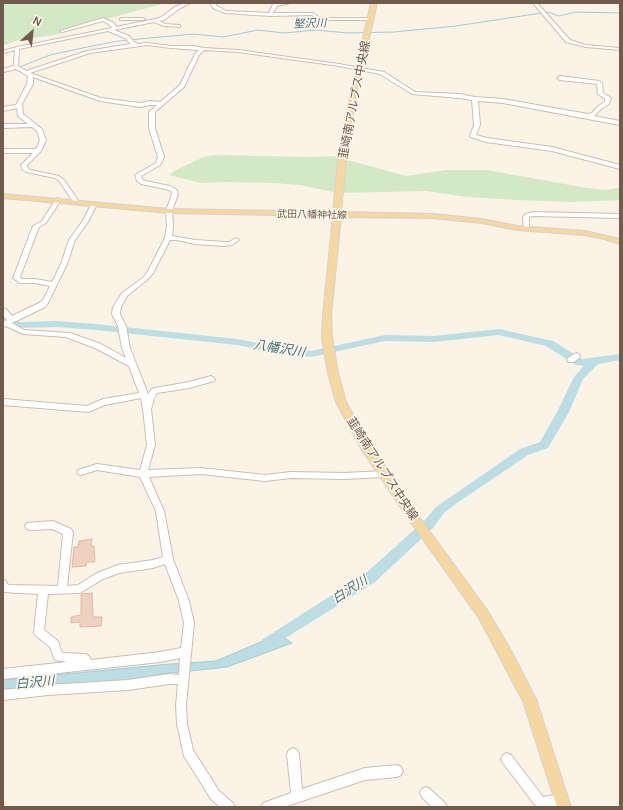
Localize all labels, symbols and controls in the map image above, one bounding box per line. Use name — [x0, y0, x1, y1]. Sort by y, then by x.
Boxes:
north arrow — [12, 12, 52, 52]
text: N — [31, 12, 45, 29]
water label: 堅沢川 — [293, 17, 327, 31]
street label: 韮崎南アルプス中央線 — [336, 40, 374, 160]
street label: 武田八幡神社線 — [277, 208, 347, 222]
water label: 八幡沢川 — [252, 337, 306, 361]
street label: 韮崎南アルプス中央線 — [343, 415, 421, 523]
water label: 白沢川 — [329, 573, 371, 607]
water label: 白沢川 — [15, 674, 55, 692]

